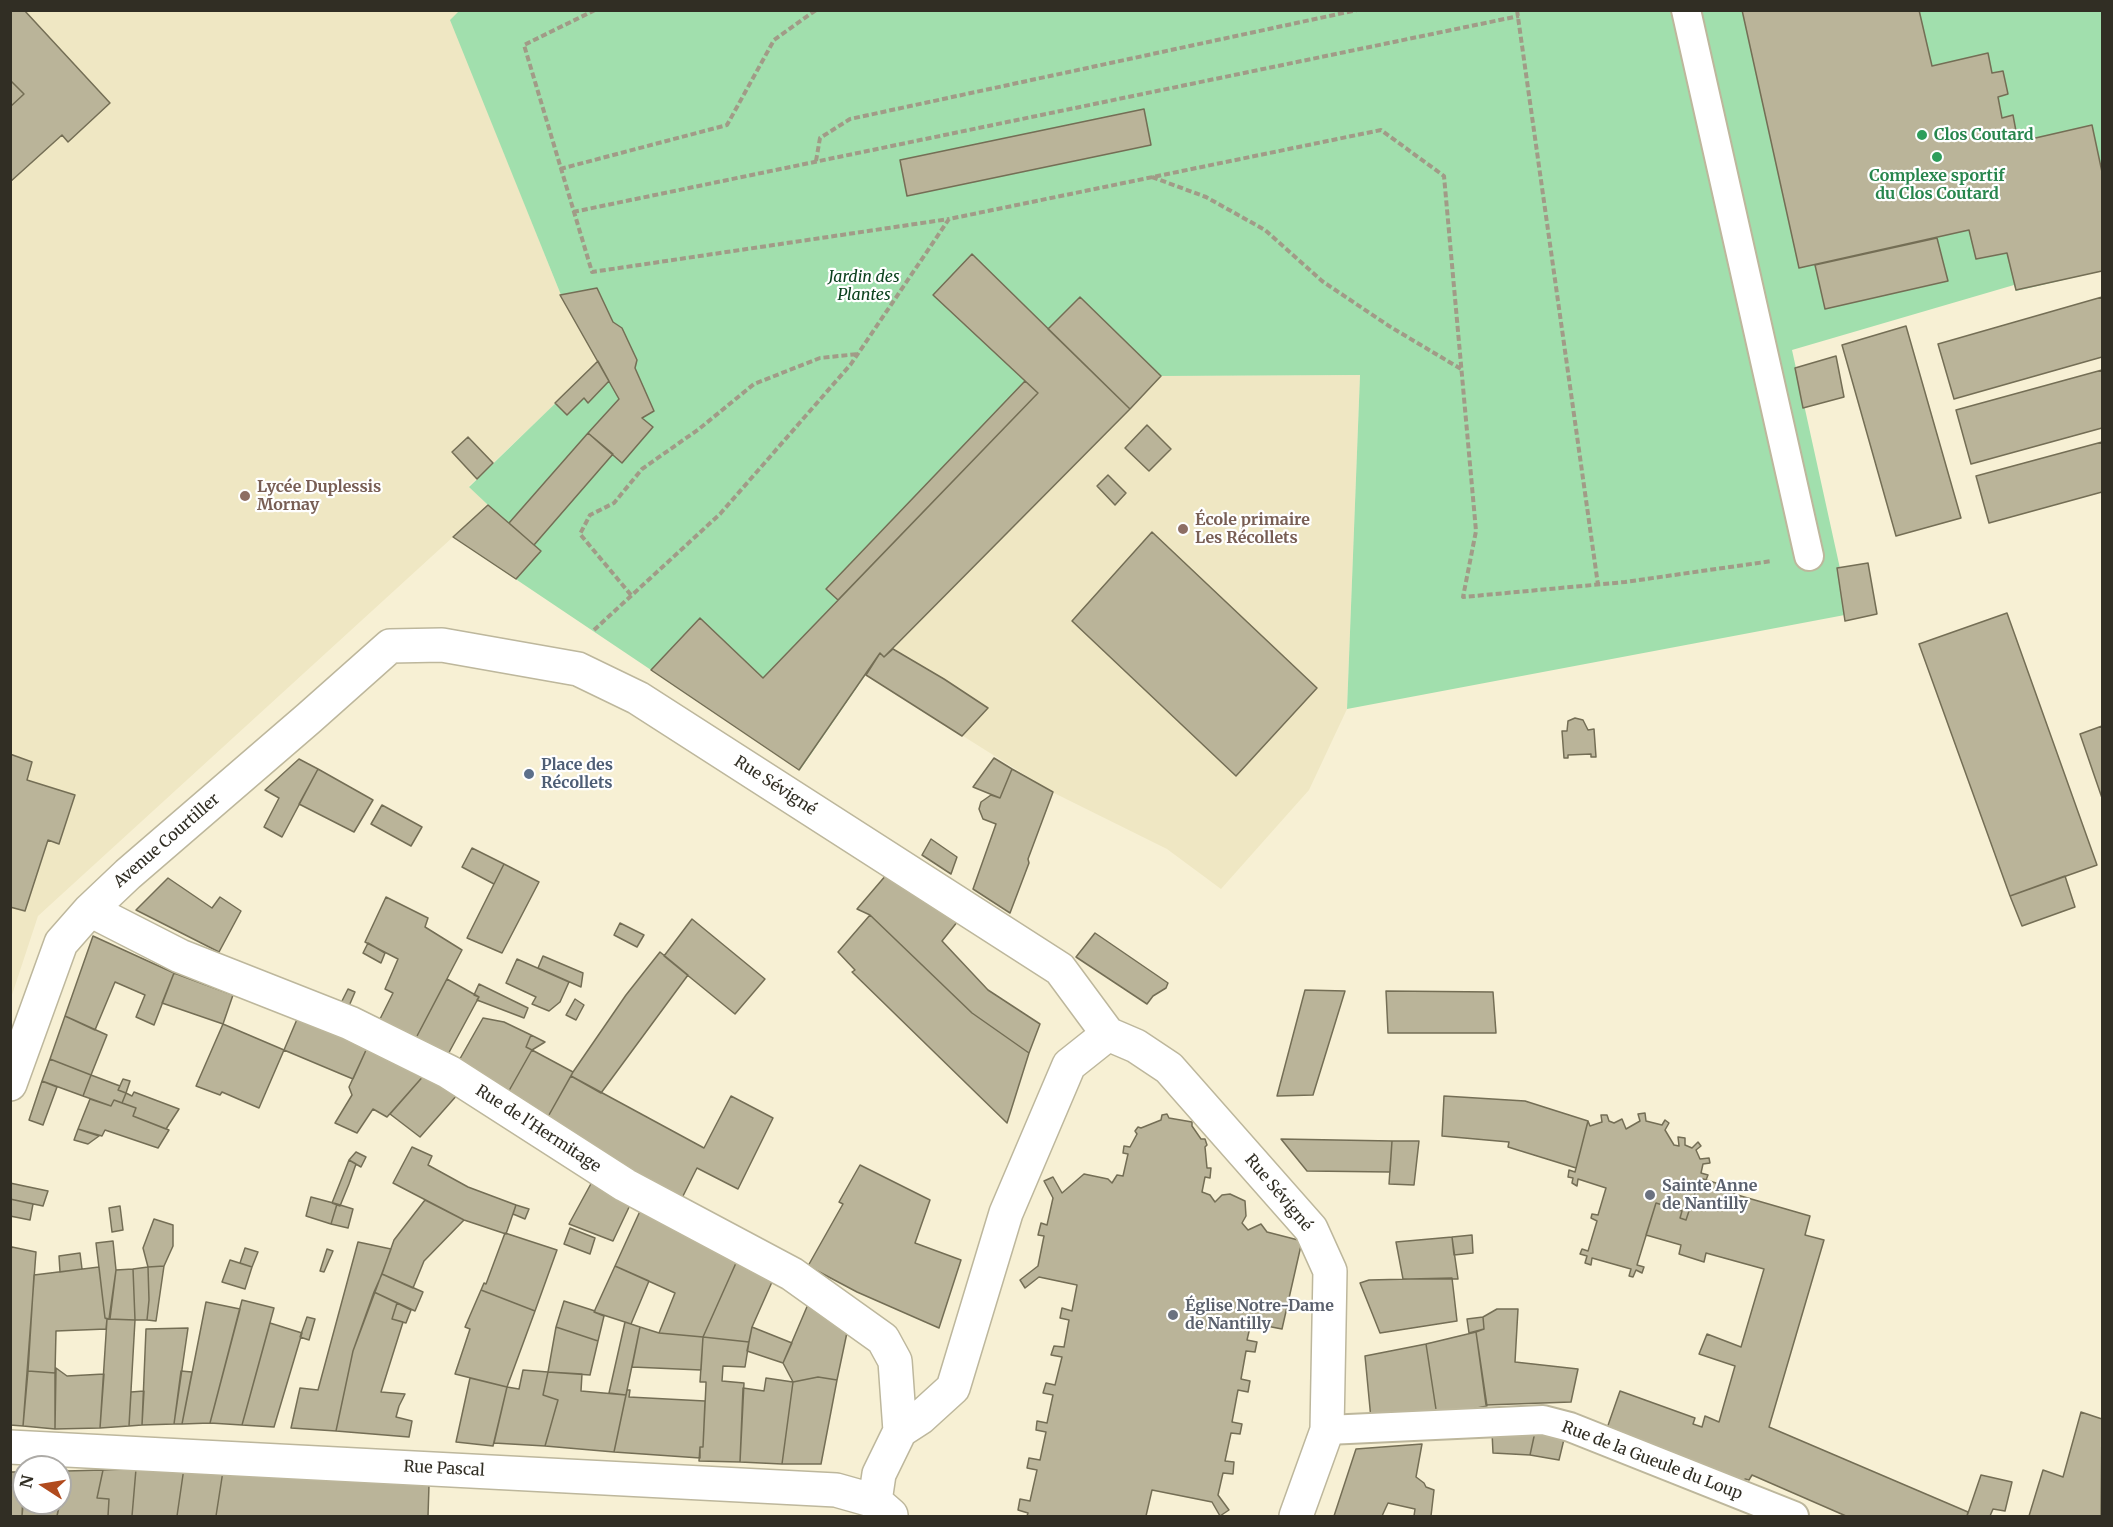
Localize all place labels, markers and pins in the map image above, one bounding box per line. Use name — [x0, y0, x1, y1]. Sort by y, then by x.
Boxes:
place label: Clos Coutard — [1934, 125, 2034, 145]
marker: Clos Coutard — [1915, 128, 1929, 142]
marker: Complexe sportif du Clos Coutard — [1930, 150, 1944, 164]
place label: Complexe sportif du Clos Coutard — [1869, 166, 2005, 204]
place label: Lycée Duplessis Mornay — [257, 477, 381, 515]
marker: Lycée Duplessis Mornay — [238, 489, 252, 503]
place label: École primaire Les Récollets — [1195, 510, 1310, 548]
marker: École primaire Les Récollets — [1176, 522, 1190, 536]
place label: Place des Récollets — [541, 755, 613, 793]
marker: Place des Récollets — [522, 767, 536, 781]
place label: Sainte Anne de Nantilly — [1662, 1176, 1757, 1214]
marker: Sainte Anne de Nantilly — [1643, 1188, 1657, 1202]
place label: Église Notre-Dame de Nantilly — [1185, 1296, 1334, 1334]
marker: Église Notre-Dame de Nantilly — [1166, 1308, 1180, 1322]

